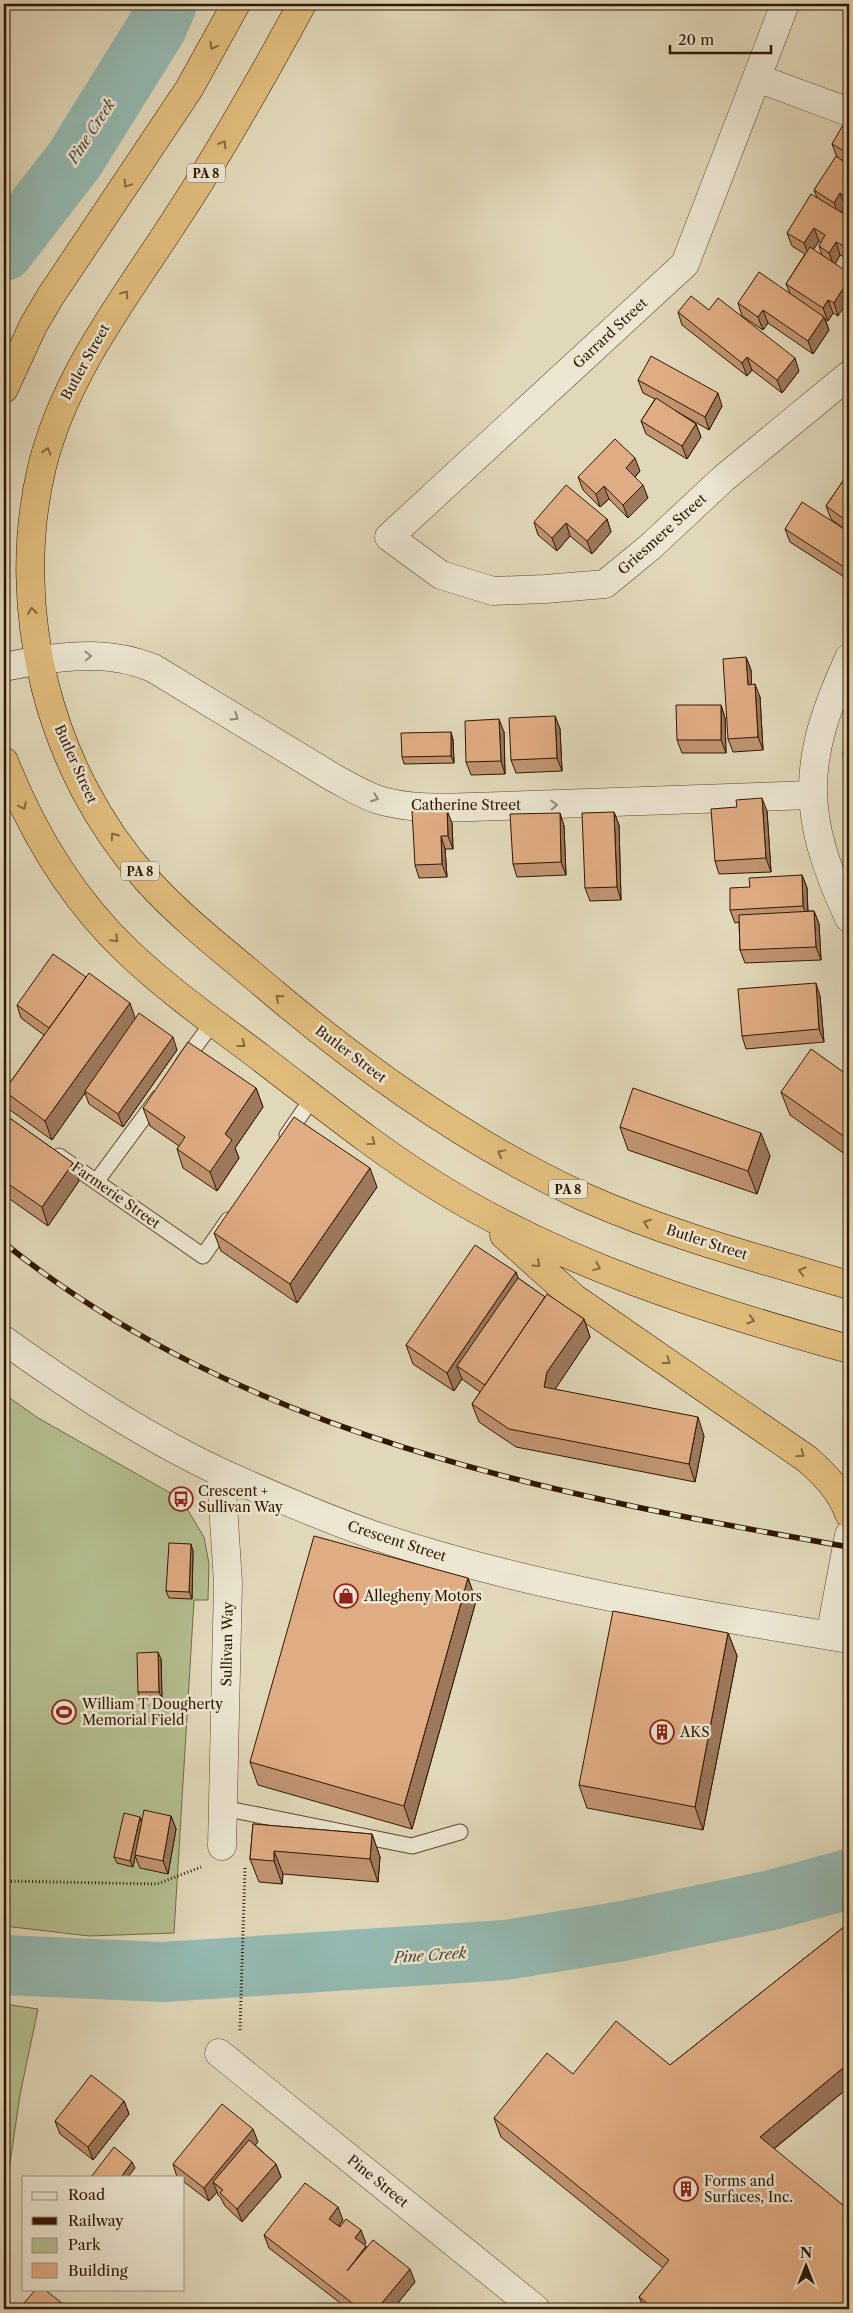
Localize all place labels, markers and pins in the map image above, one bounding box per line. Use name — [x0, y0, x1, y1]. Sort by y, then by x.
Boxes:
place label: Crescent + Sullivan Way — [198, 1482, 283, 1516]
bus stop icon: Crescent + Sullivan Way — [168, 1486, 194, 1512]
shop icon: Allegheny Motors — [333, 1583, 359, 1609]
place label: Allegheny Motors — [363, 1587, 482, 1605]
place label: William T Dougherty Memorial Field — [81, 1695, 223, 1729]
sports icon: William T Dougherty Memorial Field — [51, 1699, 77, 1725]
building icon: AKS — [649, 1719, 675, 1745]
place label: AKS — [679, 1723, 710, 1741]
place label: Forms and Surfaces, Inc. — [704, 2172, 793, 2206]
building icon: Forms and Surfaces, Inc. — [673, 2176, 699, 2202]

